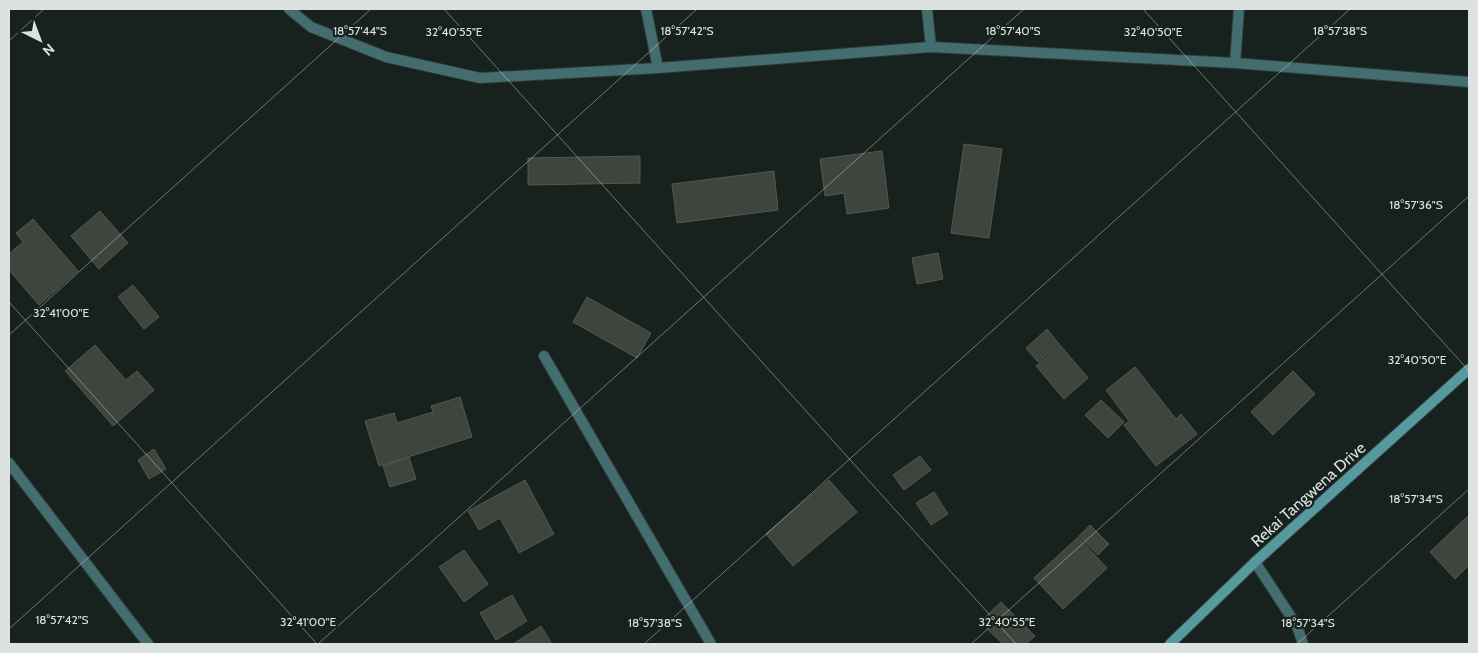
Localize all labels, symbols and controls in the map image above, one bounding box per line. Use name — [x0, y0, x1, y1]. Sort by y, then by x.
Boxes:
north arrow — [15, 15, 65, 65]
text: 18°57'44"S — [333, 23, 387, 38]
text: 18°57'42"S — [660, 23, 714, 38]
text: 18°57'40"S — [985, 23, 1041, 38]
text: 18°57'38"S — [1313, 23, 1367, 38]
text: 32°40'55"E — [426, 24, 483, 39]
text: 32°40'50"E — [1124, 24, 1183, 39]
text: N — [39, 40, 58, 60]
text: 18°57'36"S — [1389, 197, 1443, 212]
text: 32°41'00"E — [33, 305, 89, 320]
text: 32°40'50"E — [1388, 352, 1447, 367]
street label: Rekai Tangwena Drive — [1247, 438, 1369, 551]
text: 18°57'34"S — [1389, 491, 1443, 506]
text: 18°57'42"S — [35, 612, 89, 627]
text: 32°41'00"E — [280, 614, 336, 629]
text: 32°40'55"E — [979, 614, 1036, 629]
text: 18°57'38"S — [628, 615, 682, 630]
text: 18°57'34"S — [1281, 615, 1335, 630]

